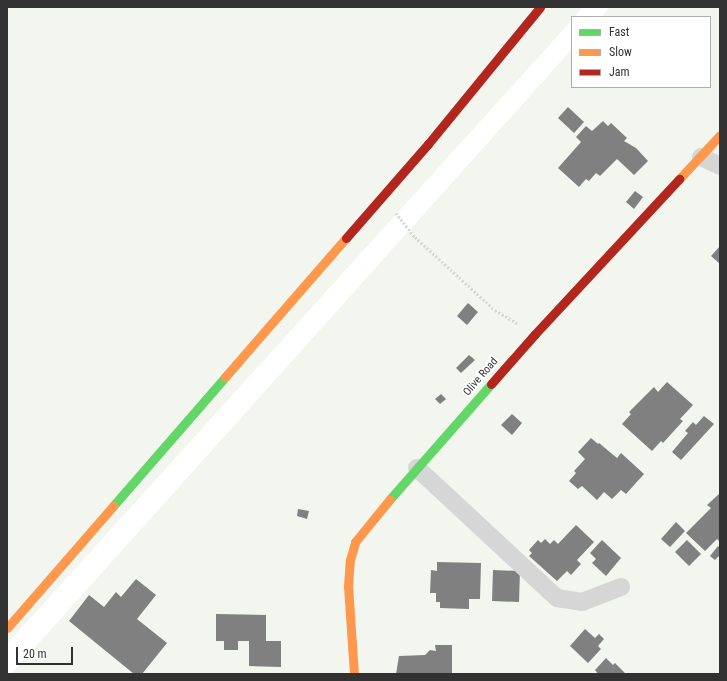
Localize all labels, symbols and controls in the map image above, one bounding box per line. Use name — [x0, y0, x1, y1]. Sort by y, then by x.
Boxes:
legend — [571, 16, 711, 88]
text: Fast — [609, 25, 629, 39]
text: Slow — [609, 45, 632, 59]
text: Jam — [609, 65, 630, 79]
street label: Olive Road — [461, 355, 501, 399]
scale bar — [18, 639, 75, 665]
text: 20 m — [23, 647, 47, 661]

